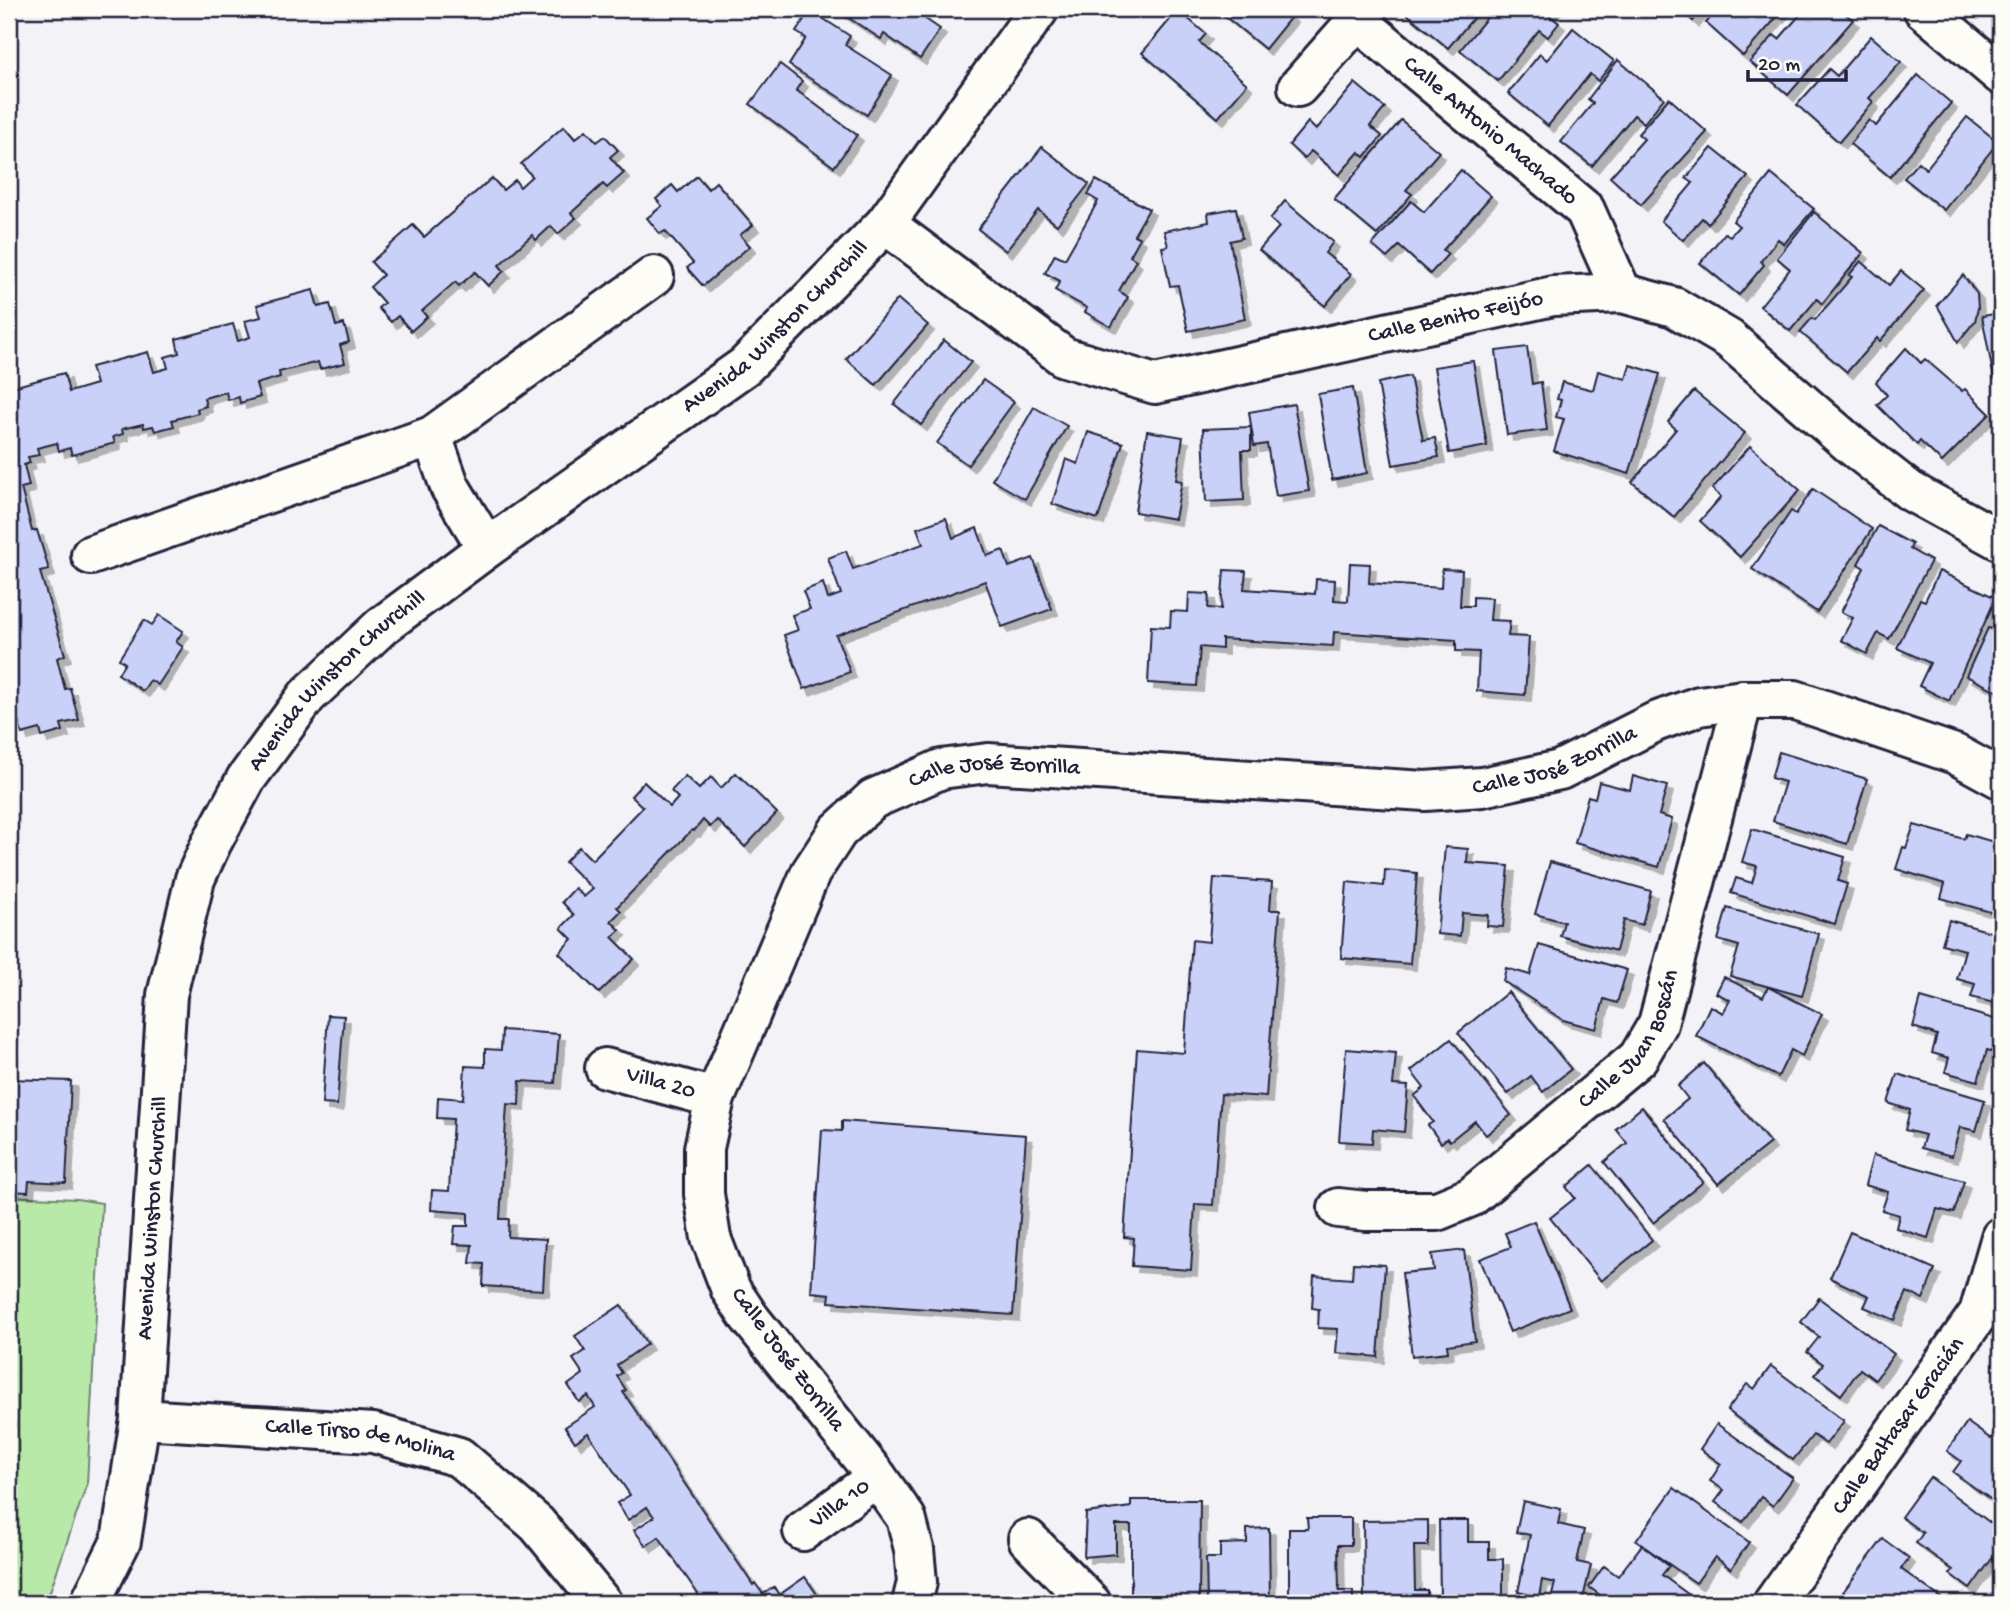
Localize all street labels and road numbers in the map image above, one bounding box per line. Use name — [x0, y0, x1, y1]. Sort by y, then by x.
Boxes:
street label: Calle Antonio Machado — [1397, 51, 1583, 212]
street label: Avenida Winston Churchill — [677, 235, 874, 419]
street label: Calle Benito Feijóo — [1366, 285, 1546, 350]
street label: Avenida Winston Churchill — [243, 585, 431, 777]
street label: Calle José Zorrilla — [1472, 719, 1643, 801]
street label: Calle José Zorrilla — [904, 749, 1082, 795]
street label: Calle Juan Boscán — [1573, 967, 1685, 1115]
street label: Villa 20 — [622, 1061, 699, 1106]
street label: Avenida Winston Churchill — [132, 1096, 174, 1341]
street label: Calle José Zorrilla — [724, 1283, 851, 1438]
street label: Calle Baltasar Gracián — [1826, 1332, 1971, 1520]
street label: Calle Tirso de Molina — [264, 1413, 460, 1469]
street label: Villa 10 — [804, 1473, 876, 1536]

